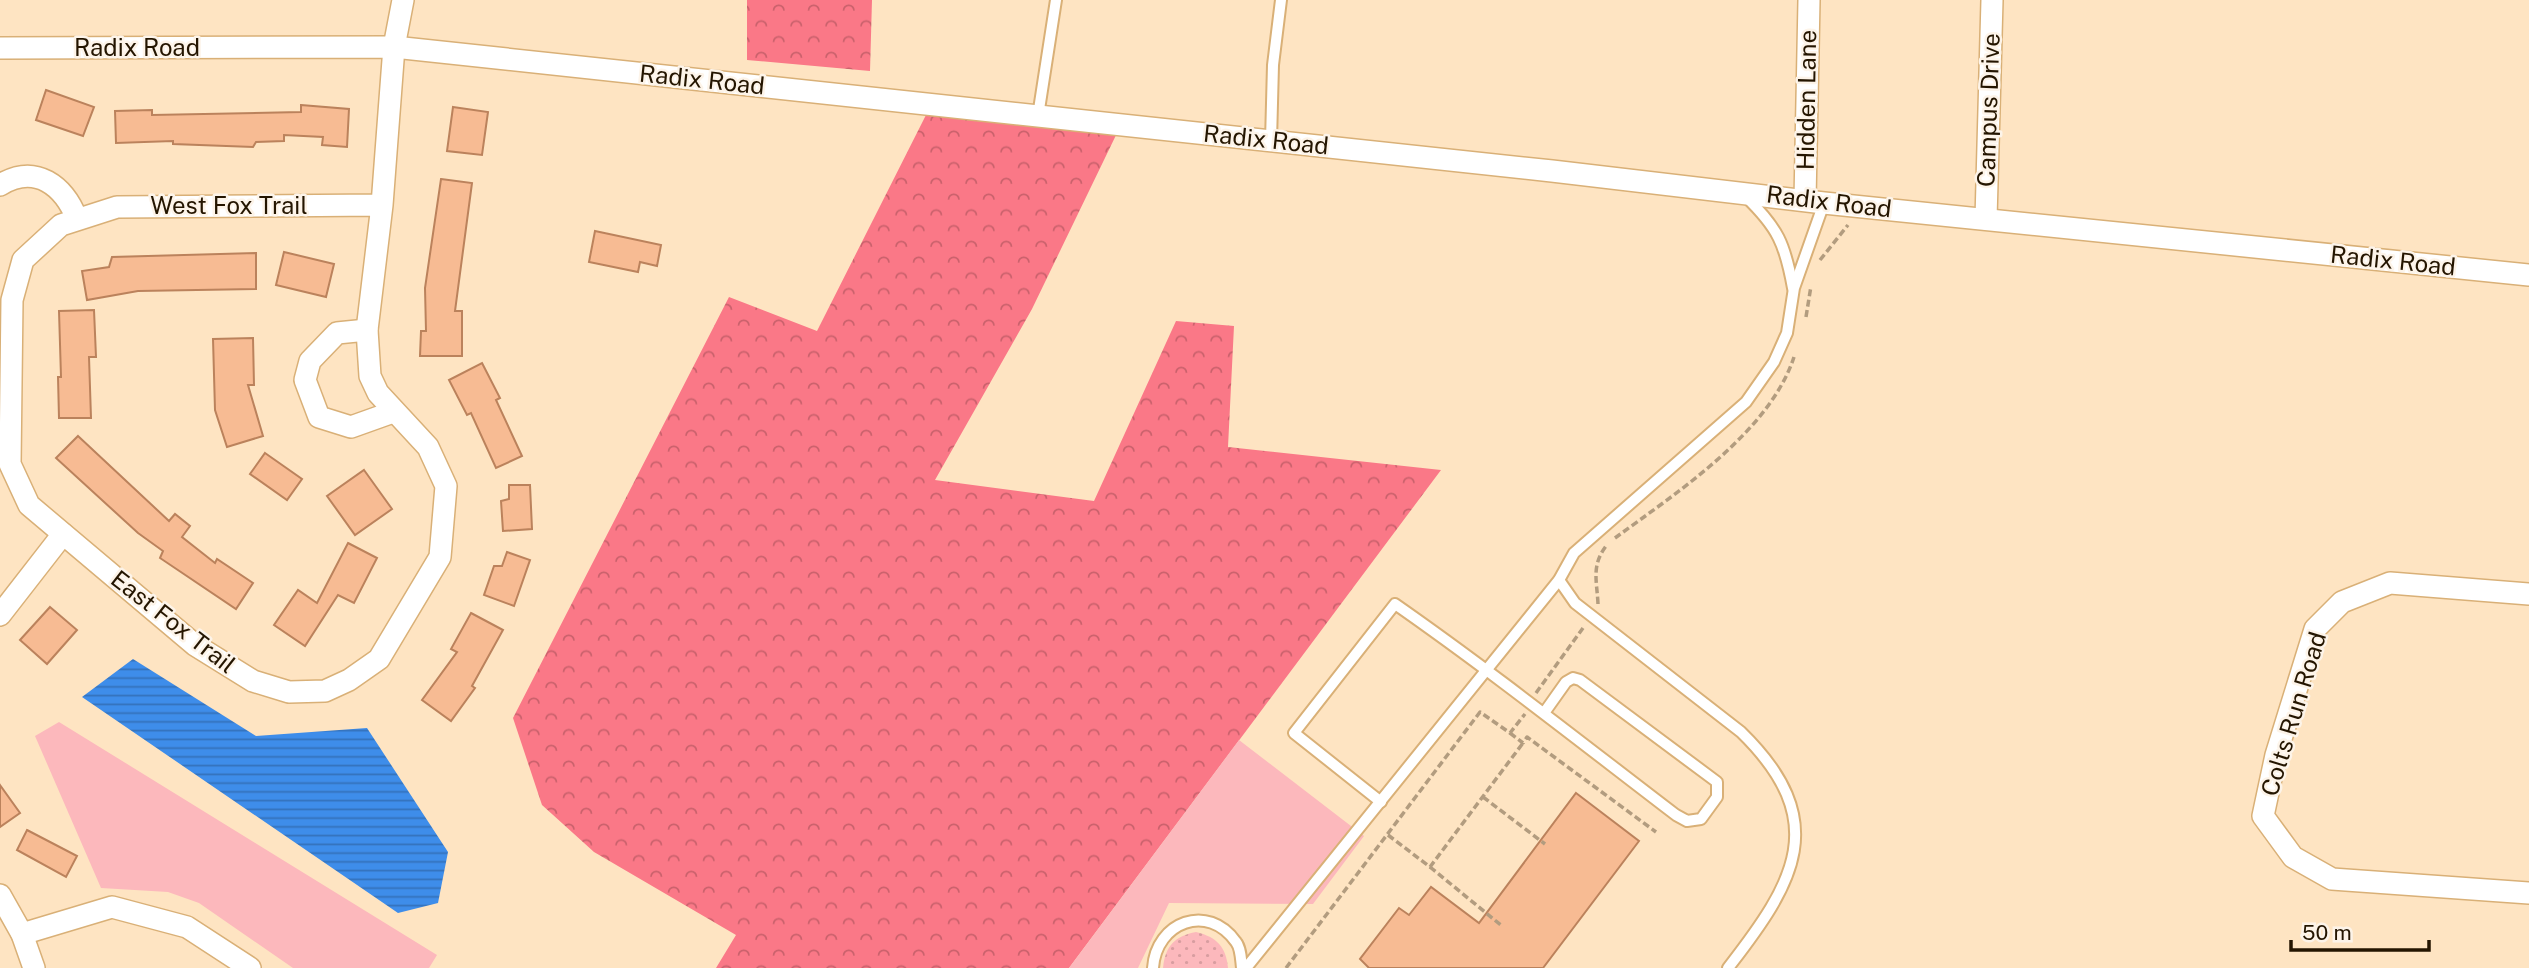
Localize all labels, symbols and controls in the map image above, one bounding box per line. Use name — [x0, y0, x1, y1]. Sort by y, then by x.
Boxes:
street label: Hidden Lane — [1791, 30, 1821, 170]
street label: Radix Road — [74, 33, 200, 61]
street label: Campus Drive — [1971, 33, 2005, 187]
street label: Radix Road — [638, 59, 766, 100]
street label: Radix Road — [1202, 119, 1330, 160]
street label: Radix Road — [1765, 179, 1893, 223]
street label: West Fox Trail — [150, 191, 308, 219]
street label: Radix Road — [2329, 240, 2457, 281]
street label: East Fox Trail — [106, 564, 241, 678]
street label: Colts Run Road — [2255, 628, 2331, 799]
scale bar — [2291, 908, 2429, 952]
text: 50 m — [2302, 920, 2352, 945]

